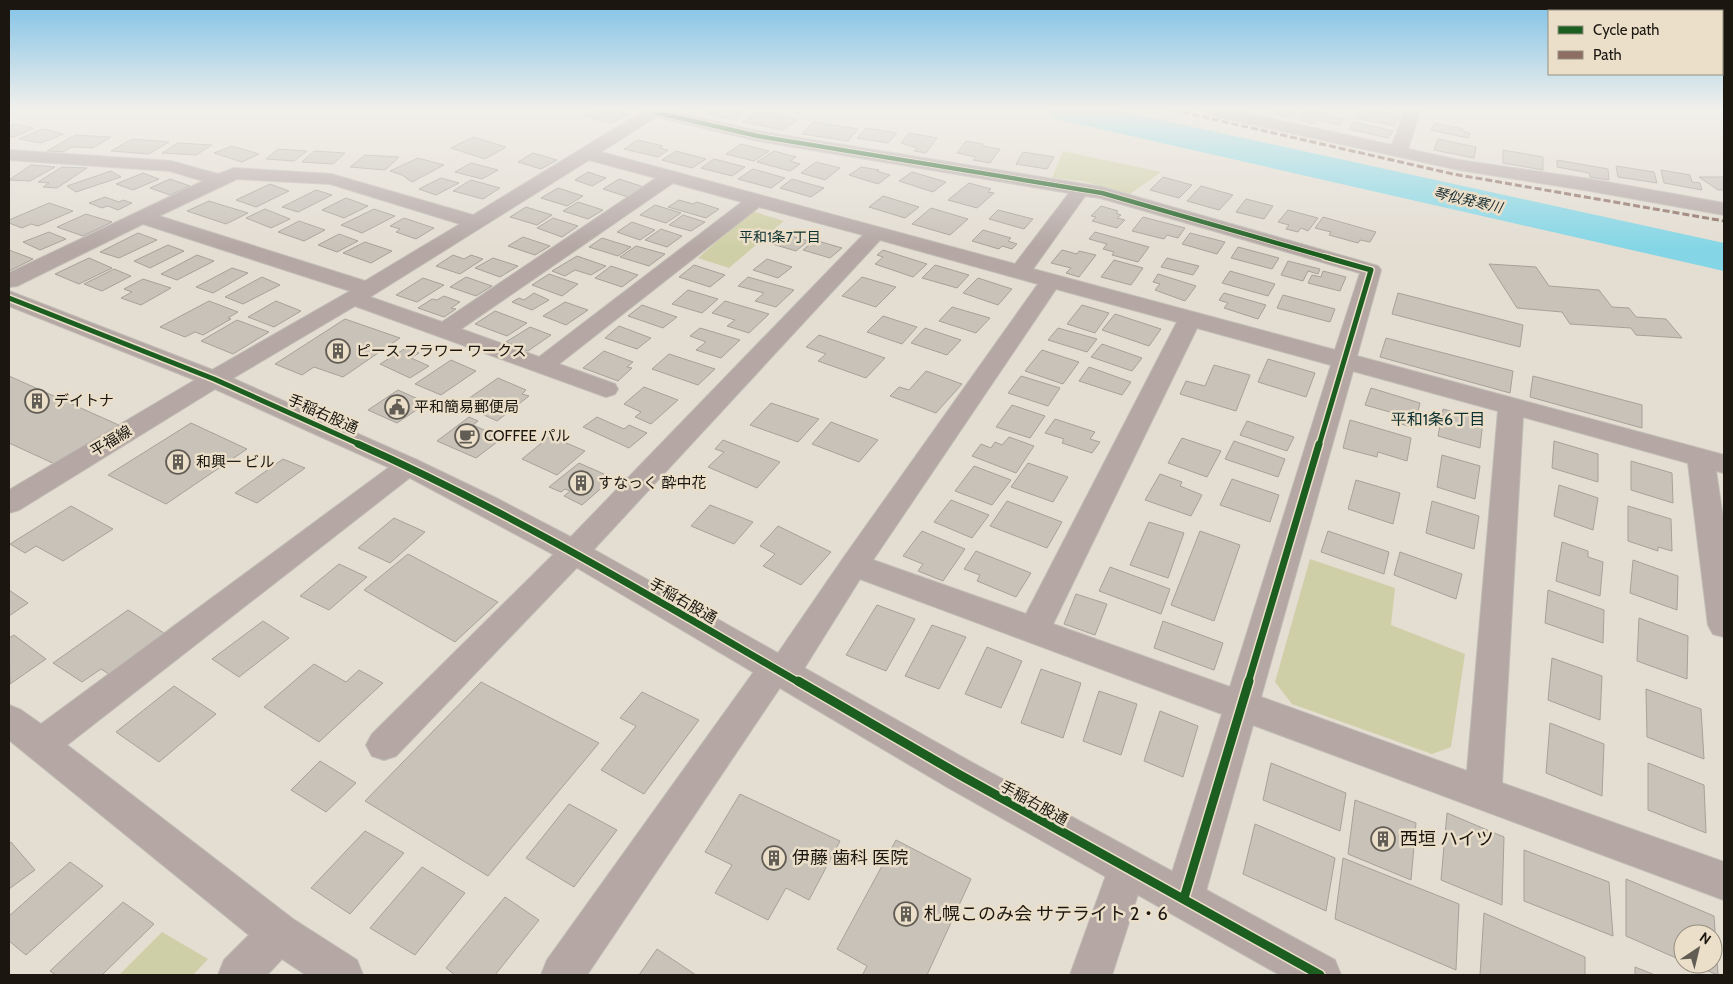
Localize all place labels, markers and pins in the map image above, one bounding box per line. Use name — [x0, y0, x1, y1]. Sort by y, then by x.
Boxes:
building icon: ピース フラワー ワークス — [325, 338, 351, 364]
place label: ピース フラワー ワークス — [356, 342, 527, 360]
building icon: デイトナ — [24, 388, 50, 414]
place label: デイトナ — [54, 392, 114, 410]
public building icon: 平和簡易郵便局 — [384, 394, 410, 420]
place label: 平和簡易郵便局 — [414, 398, 519, 416]
cafe icon: COFFEE パル — [454, 423, 480, 449]
place label: COFFEE パル — [484, 427, 570, 445]
building icon: 和興一 ビル — [165, 449, 191, 475]
place label: 和興一 ビル — [196, 453, 274, 471]
building icon: すなっく 酔中花 — [568, 470, 594, 496]
place label: すなっく 酔中花 — [598, 474, 706, 492]
building icon: 西垣 ハイツ — [1370, 826, 1396, 852]
place label: 西垣 ハイツ — [1400, 828, 1494, 850]
building icon: 伊藤 歯科 医院 — [761, 845, 787, 871]
place label: 伊藤 歯科 医院 — [792, 847, 908, 869]
building icon: 札幌このみ会 サテライト 2・6 — [893, 901, 919, 927]
place label: 札幌このみ会 サテライト 2・6 — [924, 903, 1168, 925]

